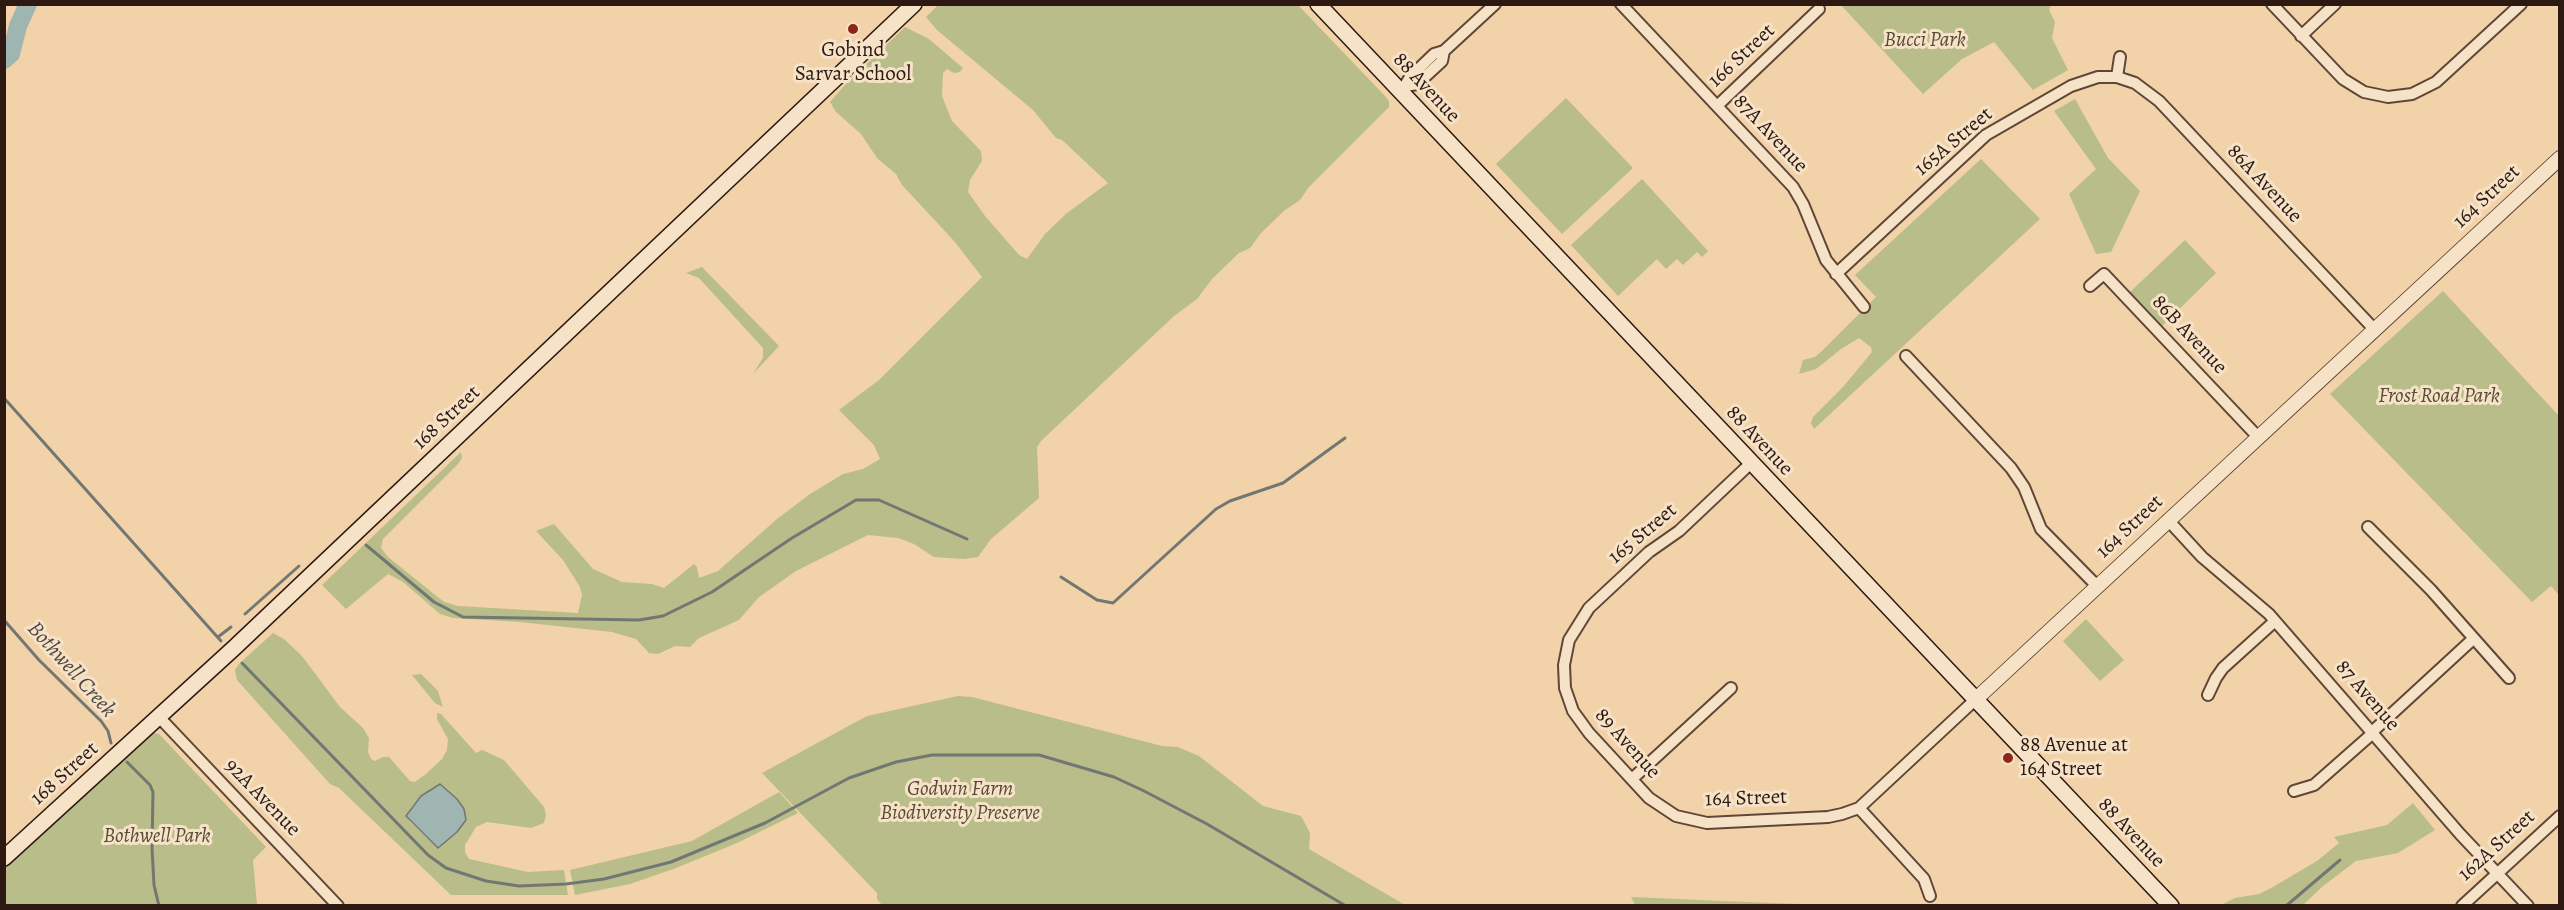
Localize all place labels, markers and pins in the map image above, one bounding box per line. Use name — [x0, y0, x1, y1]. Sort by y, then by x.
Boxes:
marker: Gobind Sarvar School — [846, 22, 860, 36]
place label: Gobind Sarvar School — [795, 38, 911, 88]
place label: 88 Avenue at 164 Street — [2020, 733, 2128, 783]
marker: 88 Avenue at 164 Street — [2001, 751, 2015, 765]

